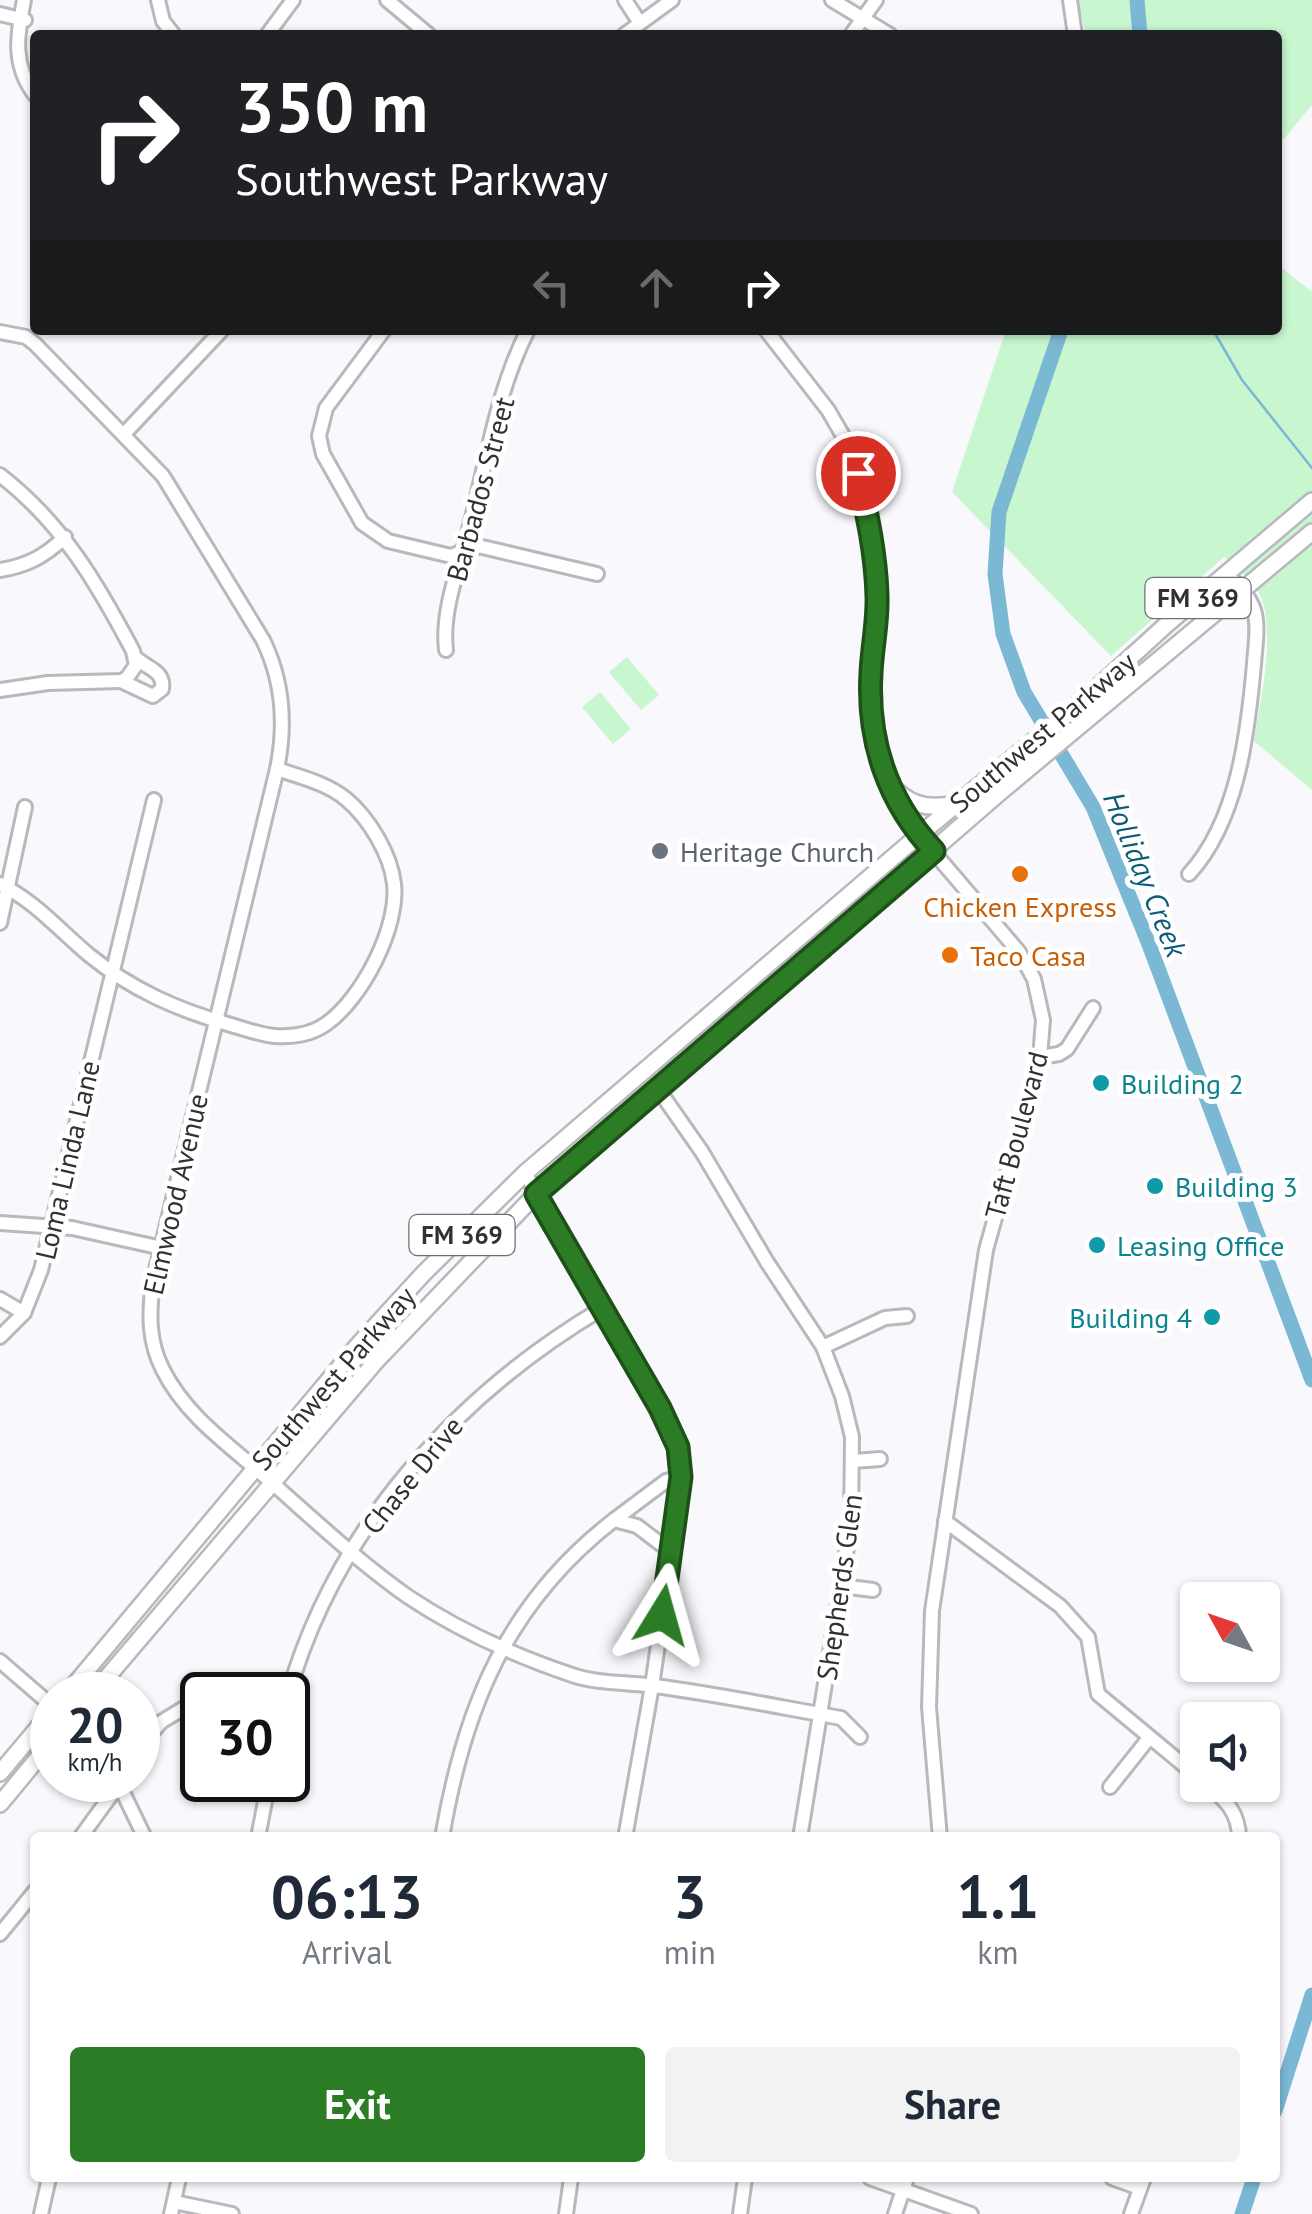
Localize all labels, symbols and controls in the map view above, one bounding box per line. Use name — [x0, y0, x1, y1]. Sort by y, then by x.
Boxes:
text: 350 m — [235, 61, 428, 151]
icon: right — [70, 70, 200, 200]
text: Southwest Parkway — [235, 149, 608, 207]
icon: left — [524, 260, 579, 315]
icon: ahead — [629, 260, 684, 315]
icon: right — [734, 260, 789, 315]
street label: Barbados Street — [438, 392, 523, 585]
pin — [816, 431, 901, 516]
icon: arrive — [831, 446, 886, 501]
road number: FM 369 — [1146, 578, 1250, 618]
street label: Southwest Parkway — [941, 643, 1143, 821]
water label: Holliday Creek — [1095, 786, 1197, 964]
place label: Heritage Church — [680, 833, 874, 870]
marker: Heritage Church — [649, 840, 671, 862]
marker: Chicken Express — [1009, 863, 1031, 885]
place label: Chicken Express — [923, 888, 1117, 925]
place label: Taco Casa — [970, 937, 1086, 974]
marker: Taco Casa — [939, 944, 961, 966]
street label: Taft Boulevard — [976, 1047, 1056, 1223]
street label: Loma Linda Lane — [26, 1057, 108, 1263]
place label: Building 2 — [1121, 1065, 1244, 1102]
marker: Building 2 — [1090, 1072, 1112, 1094]
street label: Elmwood Avenue — [134, 1090, 216, 1298]
place label: Building 3 — [1175, 1168, 1298, 1205]
marker: Building 3 — [1144, 1175, 1166, 1197]
road number: FM 369 — [410, 1215, 514, 1255]
place label: Leasing Office — [1117, 1227, 1284, 1264]
marker: Leasing Office — [1086, 1234, 1108, 1256]
street label: Southwest Parkway — [243, 1278, 423, 1478]
place label: Building 4 — [1069, 1299, 1192, 1336]
marker: Building 4 — [1201, 1306, 1223, 1328]
street label: Chase Drive — [353, 1408, 471, 1542]
street label: Shepherds Glen — [808, 1491, 870, 1683]
position arrow — [610, 1563, 714, 1667]
north arrow — [1180, 1582, 1280, 1682]
map controls — [1180, 1582, 1280, 1802]
speed limit sign: 30 — [180, 1672, 310, 1802]
text: 20 — [67, 1692, 123, 1757]
button: sound — [1180, 1702, 1280, 1802]
text: km/h — [68, 1746, 122, 1778]
text: 06:13 — [271, 1857, 423, 1935]
text: 3 — [673, 1857, 707, 1935]
text: 1.1 — [956, 1857, 1039, 1935]
text: Arrival — [302, 1931, 392, 1973]
text: min — [664, 1931, 716, 1973]
text: km — [977, 1931, 1019, 1973]
button: Exit — [70, 2047, 645, 2162]
button: Share — [665, 2047, 1240, 2162]

